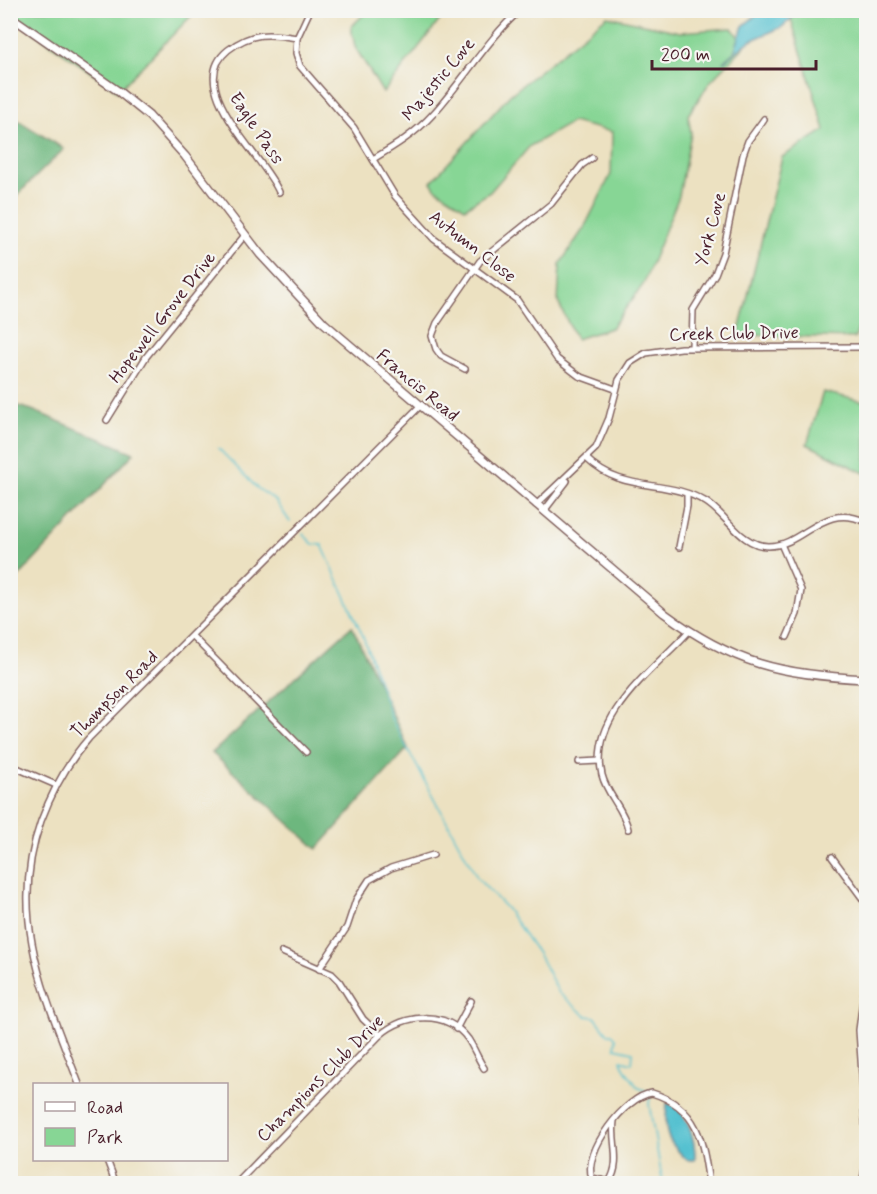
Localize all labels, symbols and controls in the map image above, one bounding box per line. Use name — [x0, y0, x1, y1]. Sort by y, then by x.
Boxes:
street label: Majestic Cove — [397, 33, 481, 127]
scale bar — [652, 33, 816, 71]
text: 200 m — [661, 43, 710, 67]
street label: Eagle Pass — [223, 88, 289, 169]
street label: York Cove — [690, 190, 732, 269]
street label: Autumn Close — [424, 205, 521, 288]
street label: Hopewell Grove Drive — [104, 247, 222, 388]
street label: Creek Club Drive — [669, 321, 799, 347]
street label: Francis Road — [371, 344, 464, 427]
street label: Thompson Road — [66, 646, 164, 744]
street label: Champions Club Drive — [252, 1010, 390, 1148]
legend — [33, 1083, 228, 1161]
text: Road — [87, 1096, 123, 1120]
text: Park — [87, 1126, 123, 1150]

